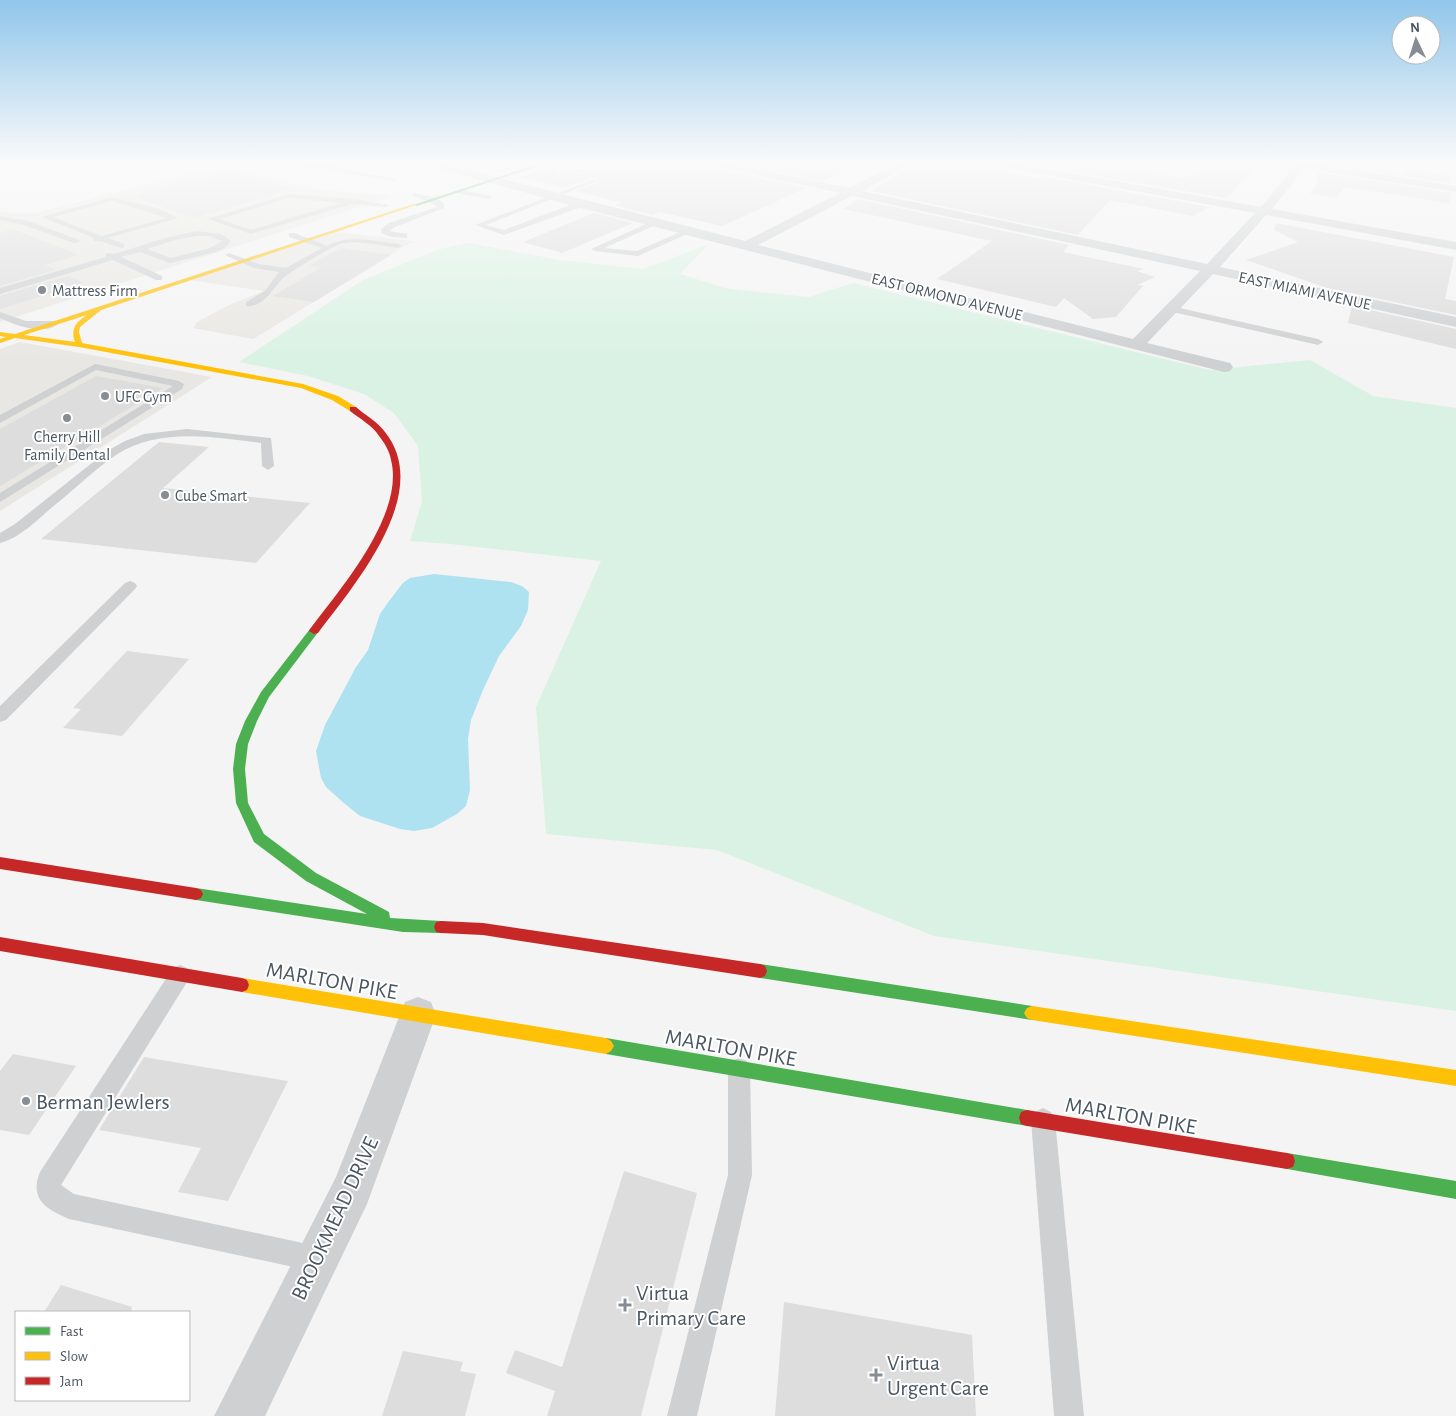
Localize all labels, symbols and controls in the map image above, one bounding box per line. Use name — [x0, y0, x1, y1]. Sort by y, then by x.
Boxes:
north arrow — [1391, 15, 1441, 65]
text: N — [1410, 21, 1421, 35]
street label: EAST MIAMI AVENUE — [1237, 269, 1373, 313]
street label: EAST ORMOND AVENUE — [870, 270, 1024, 324]
place label: Mattress Firm — [52, 283, 138, 299]
marker: Mattress Firm — [36, 284, 48, 296]
place label: UFC Gym — [115, 389, 172, 406]
marker: UFC Gym — [99, 390, 111, 402]
marker: Cherry Hill Family Dental — [61, 412, 73, 424]
place label: Cherry Hill Family Dental — [24, 429, 110, 464]
place label: Cube Smart — [175, 488, 247, 504]
marker: Cube Smart — [159, 489, 171, 501]
street label: MARLTON PIKE — [264, 959, 400, 1003]
street label: MARLTON PIKE — [663, 1026, 799, 1070]
place label: Berman Jewlers — [36, 1091, 170, 1113]
street label: MARLTON PIKE — [1063, 1094, 1199, 1138]
marker: Berman Jewlers — [20, 1095, 32, 1107]
street label: BROOKMEAD DRIVE — [287, 1133, 382, 1303]
place label: Virtua Primary Care — [636, 1282, 746, 1329]
marker: Virtua Primary Care — [618, 1298, 632, 1312]
legend — [15, 1311, 190, 1401]
text: Fast — [60, 1324, 84, 1339]
text: Slow — [60, 1349, 88, 1364]
place label: Virtua Urgent Care — [887, 1352, 989, 1399]
marker: Virtua Urgent Care — [869, 1368, 883, 1382]
text: Jam — [60, 1374, 83, 1389]

